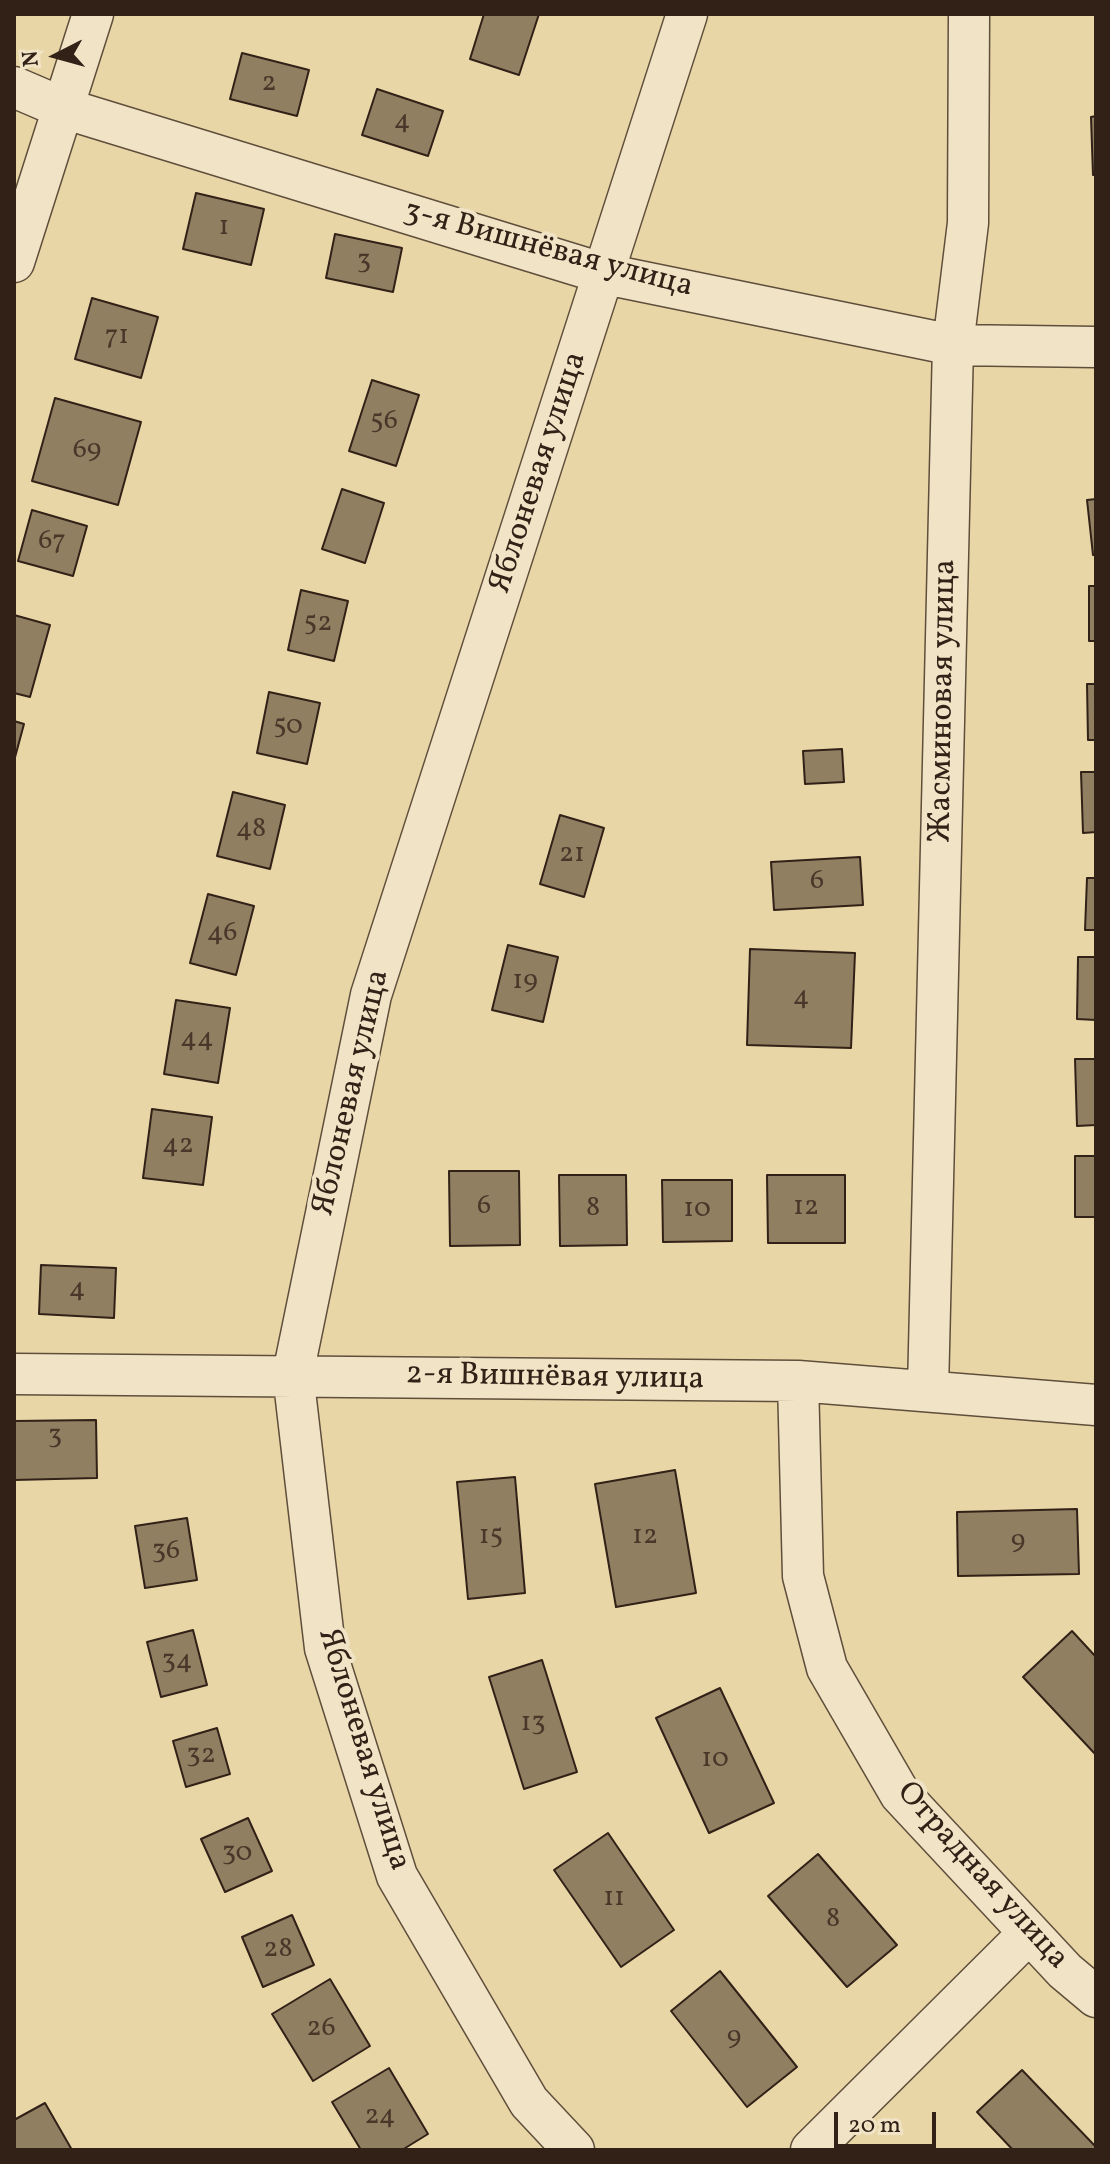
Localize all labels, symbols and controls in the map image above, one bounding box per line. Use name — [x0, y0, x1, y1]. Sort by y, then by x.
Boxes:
north arrow — [16, 16, 96, 96]
text: N — [15, 49, 48, 68]
house number: 2 — [261, 68, 277, 102]
house number: 4 — [394, 106, 410, 140]
street label: 3-я Вишнёвая улица — [399, 194, 697, 308]
house number: 1 — [219, 212, 229, 246]
house number: 3 — [357, 246, 371, 280]
house number: 71 — [105, 321, 129, 355]
street label: Яблоневая улица — [483, 348, 597, 598]
house number: 56 — [370, 406, 398, 440]
house number: 69 — [73, 435, 101, 469]
house number: 67 — [38, 526, 66, 560]
street label: Жасминовая улица — [923, 559, 967, 843]
house number: 52 — [304, 608, 332, 642]
house number: 50 — [273, 711, 303, 745]
house number: 48 — [236, 814, 266, 848]
house number: 21 — [559, 839, 585, 873]
house number: 6 — [810, 866, 824, 900]
house number: 46 — [207, 918, 237, 952]
street label: Яблоневая улица — [306, 966, 400, 1220]
house number: 19 — [512, 966, 538, 1000]
house number: 4 — [793, 982, 809, 1016]
house number: 44 — [180, 1024, 214, 1058]
house number: 42 — [162, 1130, 194, 1164]
house number: 6 — [477, 1191, 491, 1225]
house number: 12 — [793, 1192, 819, 1226]
house number: 8 — [586, 1193, 600, 1227]
house number: 10 — [683, 1194, 711, 1228]
house number: 4 — [69, 1274, 85, 1308]
street label: 2-я Вишнёвая улица — [405, 1357, 705, 1401]
house number: 3 — [48, 1421, 62, 1455]
house number: 15 — [479, 1521, 503, 1555]
house number: 12 — [632, 1521, 658, 1555]
house number: 9 — [1011, 1526, 1025, 1560]
house number: 36 — [152, 1536, 180, 1570]
street label: Яблоневая улица — [307, 1624, 417, 1876]
house number: 34 — [161, 1646, 193, 1680]
house number: 13 — [520, 1708, 546, 1742]
house number: 32 — [186, 1740, 216, 1774]
house number: 10 — [701, 1744, 729, 1778]
street label: Отрадная улица — [887, 1775, 1075, 1979]
house number: 30 — [222, 1838, 252, 1872]
house number: 11 — [603, 1883, 625, 1917]
house number: 8 — [826, 1904, 840, 1938]
house number: 28 — [263, 1934, 293, 1968]
house number: 26 — [306, 2013, 336, 2047]
house number: 9 — [727, 2022, 741, 2056]
scale bar — [838, 2096, 940, 2146]
house number: 24 — [365, 2101, 395, 2135]
text: 20 m — [848, 2109, 901, 2143]

